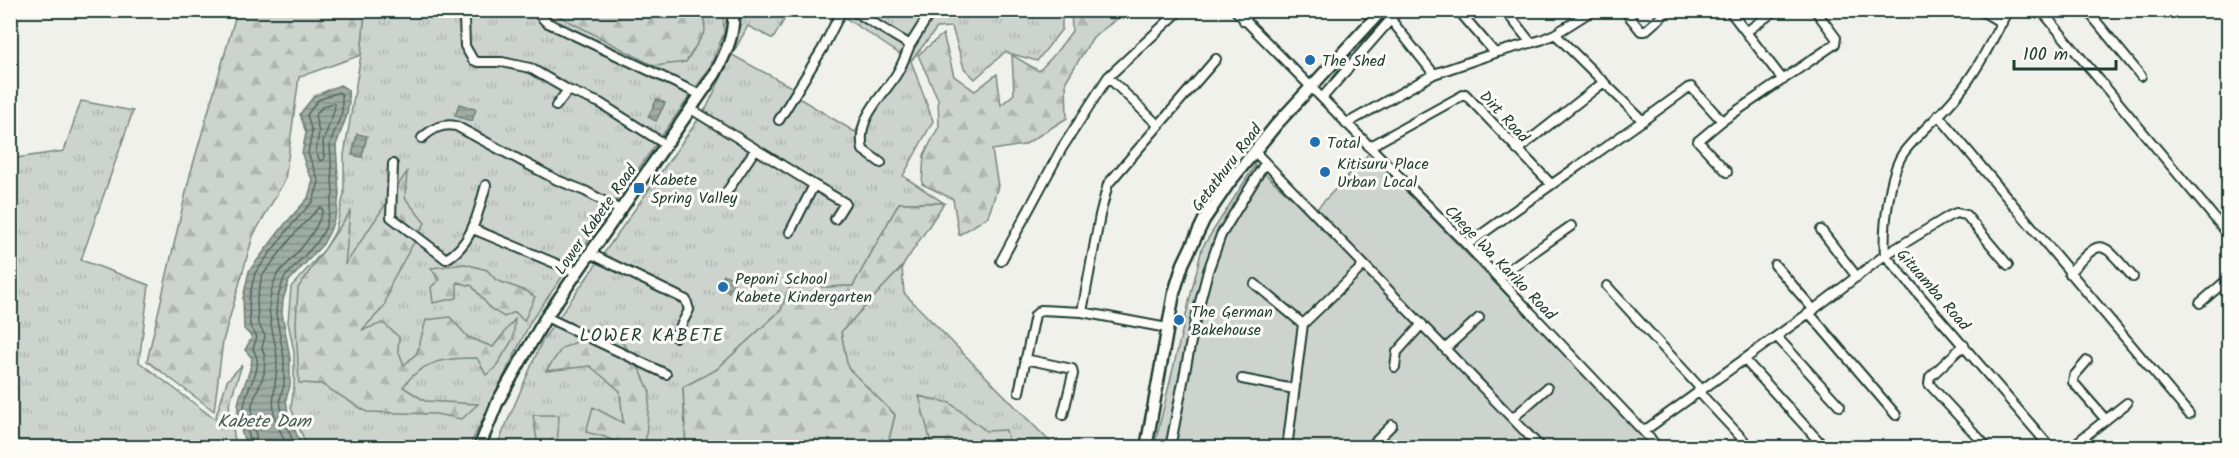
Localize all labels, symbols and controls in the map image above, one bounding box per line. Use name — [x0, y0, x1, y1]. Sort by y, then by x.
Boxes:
scale bar — [2014, 33, 2116, 71]
text: 100 m — [2023, 41, 2068, 70]
place label: The Shed — [1322, 49, 1386, 74]
marker: The Shed — [1303, 53, 1317, 67]
street label: Dirt Road — [1473, 85, 1536, 150]
street label: Getathuru Road — [1186, 118, 1269, 217]
place label: Total — [1327, 131, 1361, 156]
marker: Total — [1308, 135, 1322, 149]
place label: Kitisuru Place Urban Local — [1337, 152, 1429, 195]
street label: Lower Kabete Road — [549, 159, 644, 280]
marker: Kitisuru Place Urban Local — [1318, 165, 1332, 179]
place label: Kabete Spring Valley — [651, 168, 738, 211]
marker: Kabete Spring Valley — [632, 181, 646, 195]
street label: Chege Wa Kariko Road — [1438, 200, 1563, 327]
street label: Gituamba Road — [1890, 243, 1976, 337]
place label: Peponi School Kabete Kindergarten — [735, 267, 872, 310]
marker: Peponi School Kabete Kindergarten — [716, 280, 730, 294]
place label: The German Bakehouse — [1191, 300, 1273, 343]
marker: The German Bakehouse — [1172, 313, 1186, 327]
district label: LOWER KABETE — [580, 322, 724, 351]
water label: Kabete Dam — [217, 408, 312, 437]

